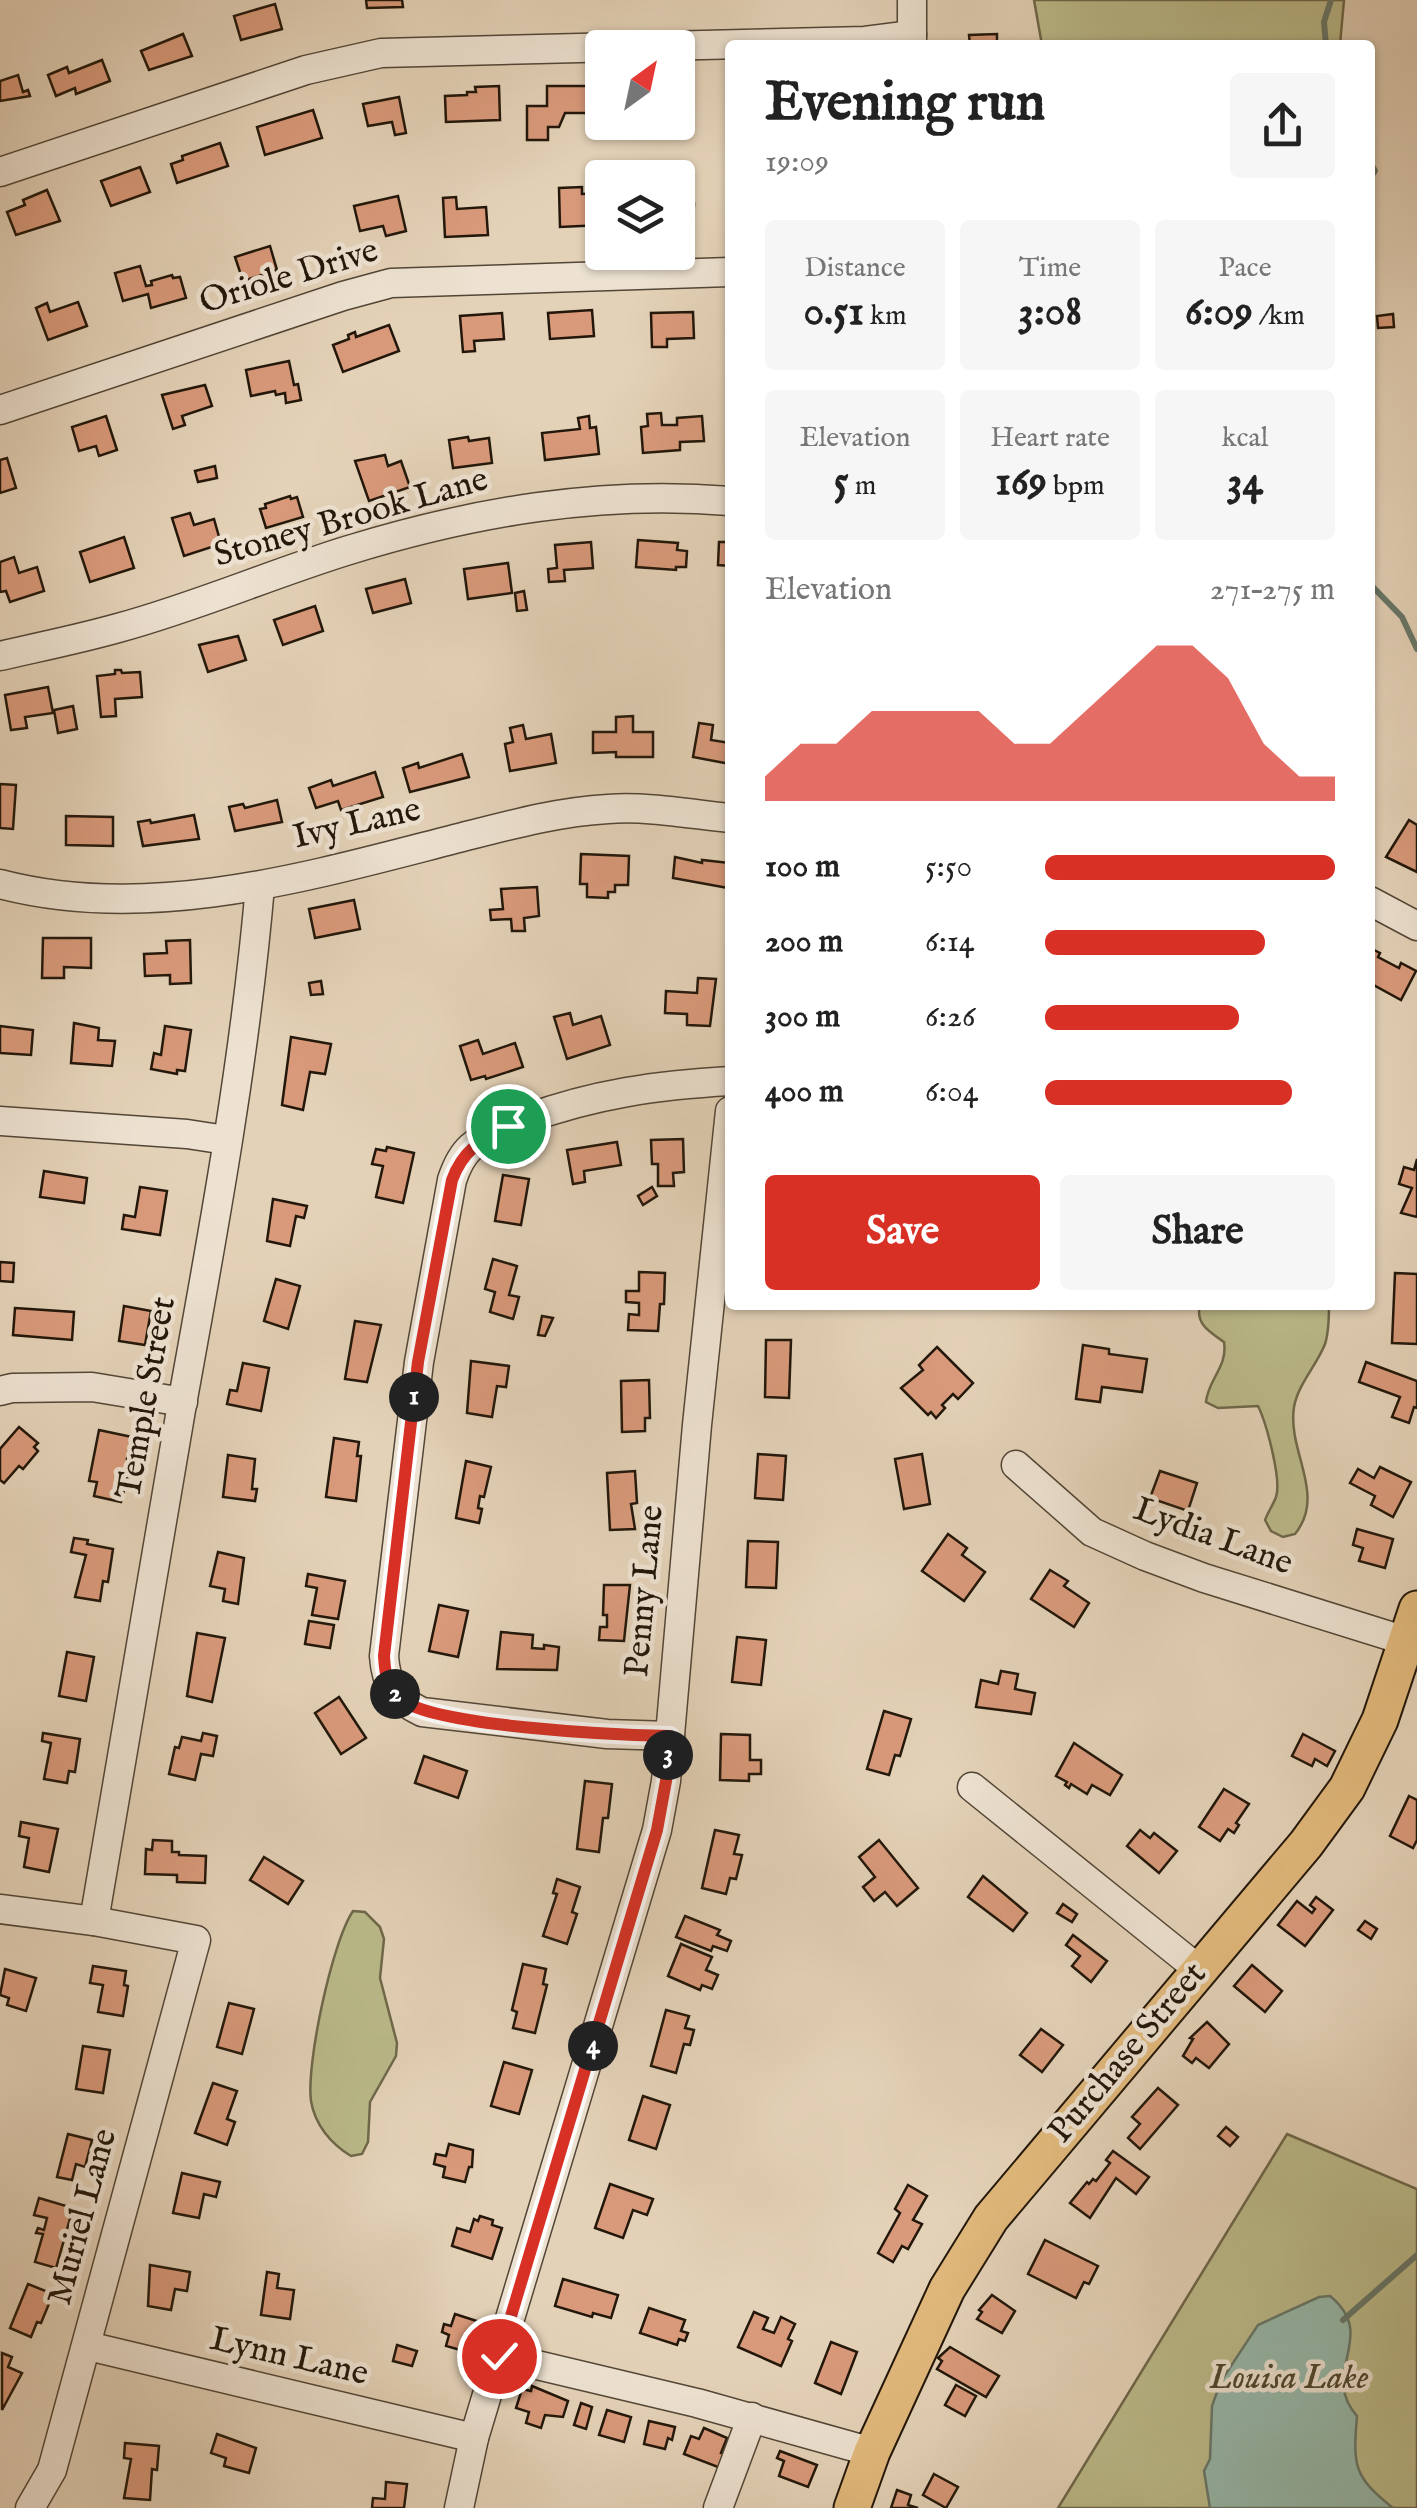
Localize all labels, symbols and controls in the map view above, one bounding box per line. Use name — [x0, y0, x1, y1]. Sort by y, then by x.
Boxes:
north arrow — [585, 30, 695, 140]
map controls — [585, 30, 695, 270]
text: Evening run — [765, 69, 1045, 139]
button: share — [1230, 73, 1335, 178]
text: 19:09 — [765, 142, 829, 183]
button: layers — [585, 160, 695, 270]
street label: Oriole Drive — [194, 229, 384, 325]
text: Distance — [804, 251, 906, 286]
text: Time — [1019, 251, 1081, 286]
text: Pace — [1219, 251, 1271, 286]
text: 0.51 — [803, 286, 864, 339]
text: 3:08 — [1018, 286, 1082, 339]
text: 6:09 — [1185, 286, 1253, 339]
text: km — [864, 299, 907, 334]
text: /km — [1253, 299, 1305, 334]
text: Elevation — [799, 421, 911, 456]
text: Heart rate — [990, 421, 1110, 456]
text: kcal — [1222, 421, 1268, 456]
text: 5 — [834, 456, 849, 509]
text: 169 — [995, 456, 1047, 509]
text: 34 — [1227, 456, 1263, 509]
street label: Stoney Brook Lane — [209, 457, 493, 579]
text: m — [849, 469, 876, 504]
text: bpm — [1047, 469, 1105, 504]
text: Elevation — [765, 570, 892, 611]
text: 271–275 m — [1210, 570, 1335, 611]
street label: Ivy Lane — [289, 788, 425, 860]
text: 100 m — [765, 847, 840, 888]
text: 5:50 — [925, 847, 972, 888]
text: 200 m — [765, 922, 843, 963]
text: 6:14 — [925, 922, 975, 963]
text: 300 m — [765, 997, 840, 1038]
text: 6:26 — [925, 997, 975, 1038]
text: 400 m — [765, 1072, 844, 1113]
text: 6:04 — [925, 1072, 978, 1113]
pin — [466, 1084, 551, 1169]
icon: arrive — [481, 1099, 536, 1154]
button: Save — [765, 1175, 1040, 1290]
button: Share — [1060, 1175, 1335, 1290]
street label: Temple Street — [107, 1293, 187, 1503]
pin: 1 — [389, 1372, 439, 1422]
text: 1 — [409, 1379, 419, 1414]
street label: Lydia Lane — [1127, 1487, 1299, 1587]
street label: Penny Lane — [615, 1503, 675, 1679]
pin: 2 — [370, 1669, 420, 1719]
text: 2 — [388, 1676, 402, 1711]
pin: 3 — [643, 1730, 693, 1780]
text: 3 — [663, 1737, 673, 1772]
street label: Purchase Street — [1039, 1953, 1217, 2153]
pin: 4 — [568, 2021, 618, 2071]
text: 4 — [586, 2028, 600, 2063]
street label: Muriel Lane — [38, 2124, 128, 2310]
pin — [457, 2314, 542, 2399]
street label: Lynn Lane — [205, 2317, 373, 2397]
icon: check — [472, 2329, 527, 2384]
park label: Louisa Lake — [1209, 2356, 1369, 2401]

